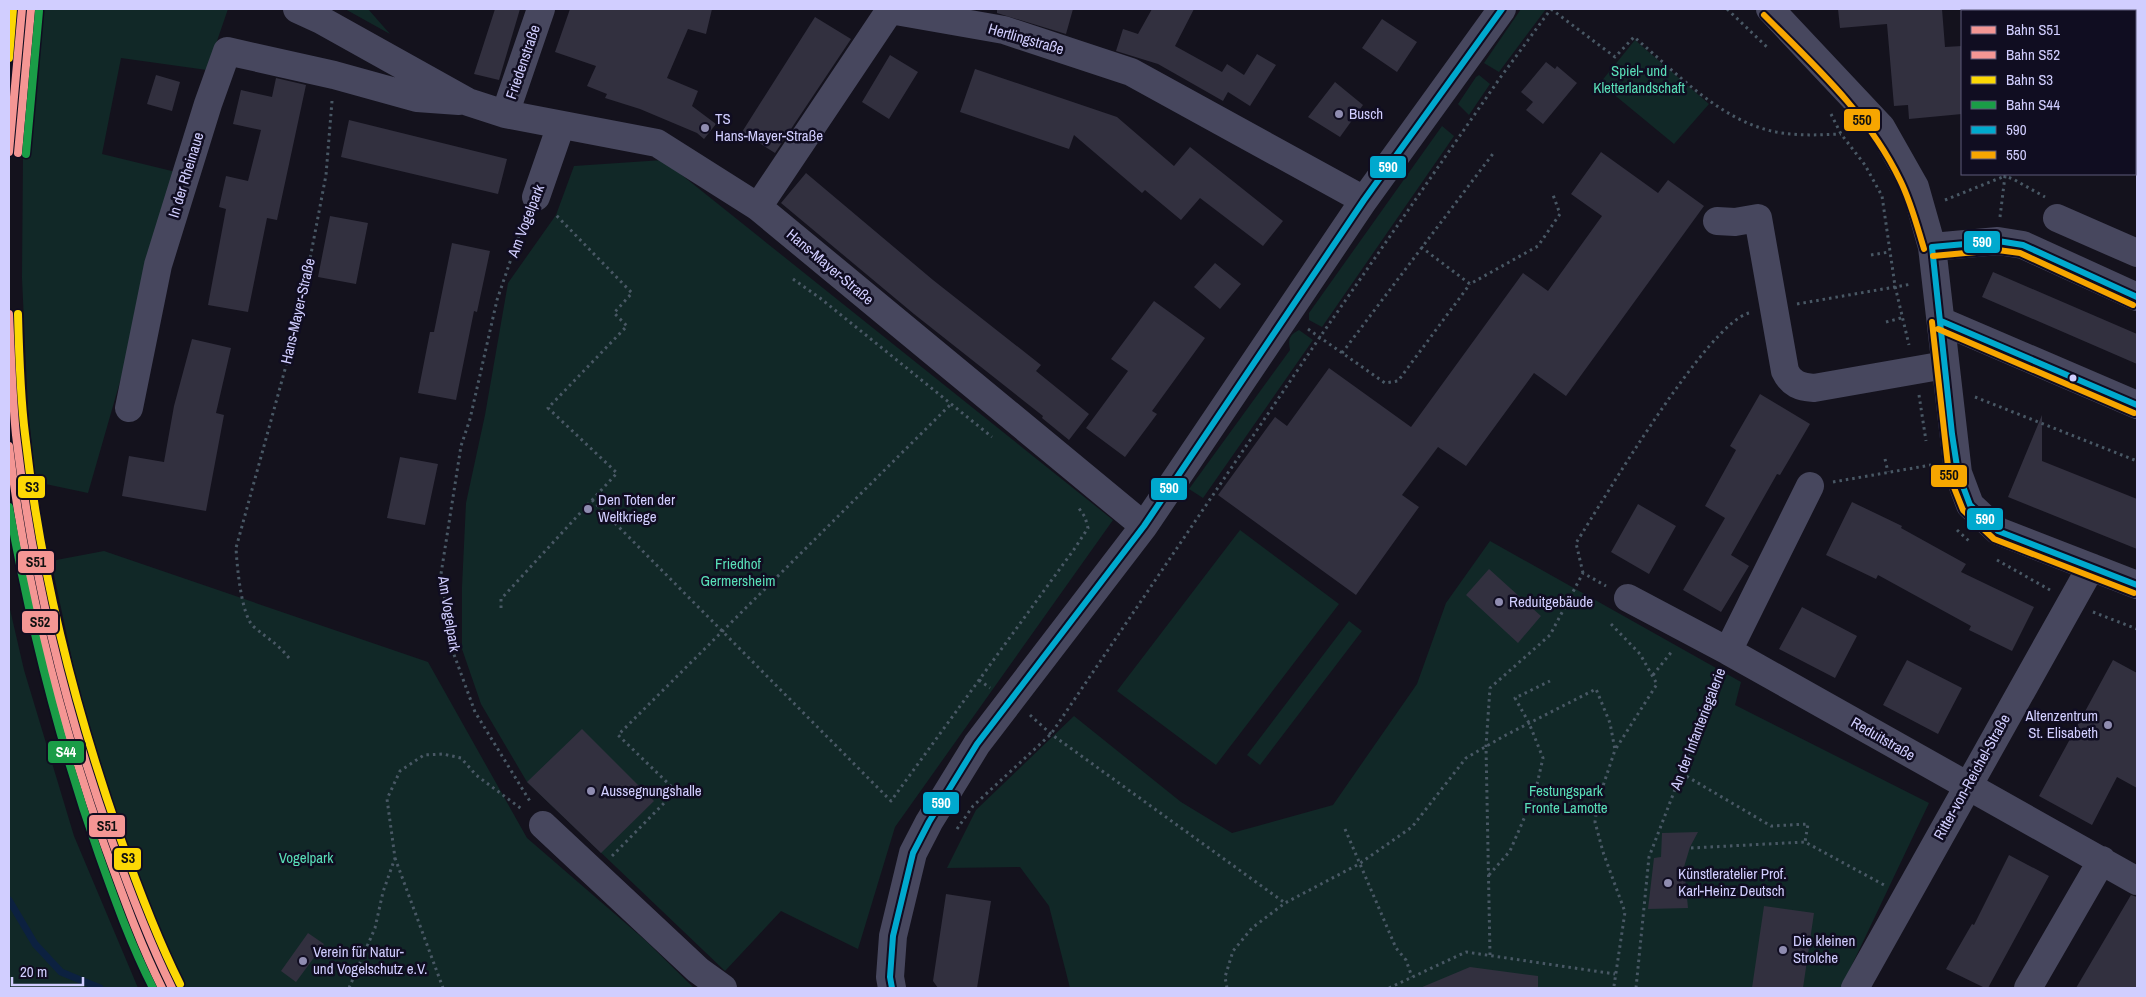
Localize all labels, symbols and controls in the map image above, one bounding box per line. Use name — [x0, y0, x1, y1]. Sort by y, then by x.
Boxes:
legend — [1961, 10, 2136, 175]
street label: Hertlingstraße — [986, 18, 1067, 59]
text: Bahn S51 — [2006, 19, 2060, 40]
street label: Friedenstraße — [500, 22, 545, 102]
text: Bahn S52 — [2006, 44, 2060, 65]
park label: Spiel- und Kletterlandschaft — [1593, 60, 1685, 98]
text: Bahn S3 — [2006, 69, 2053, 90]
text: Bahn S44 — [2006, 94, 2060, 115]
place label: Busch — [1349, 103, 1383, 124]
place label: TS Hans-Mayer-Straße — [715, 108, 823, 146]
marker: Busch — [1333, 108, 1345, 120]
line badge: 550 — [1843, 108, 1881, 132]
text: 550 — [1852, 111, 1872, 129]
text: 590 — [2006, 119, 2027, 140]
marker: TS Hans-Mayer-Straße — [699, 122, 711, 134]
street label: In der Rheinaue — [163, 129, 209, 220]
text: 550 — [2006, 144, 2027, 165]
line badge: 590 — [1369, 155, 1407, 179]
text: 590 — [1378, 158, 1398, 176]
street label: Am Vogelpark — [502, 181, 549, 261]
street label: Hans-Mayer-Straße — [782, 224, 879, 309]
line badge: 590 — [1963, 230, 2001, 254]
text: 590 — [1972, 233, 1992, 251]
street label: Hans-Mayer-Straße — [275, 256, 320, 366]
unlabelled marker — [2068, 373, 2078, 383]
line badge: 550 — [1930, 464, 1968, 488]
text: 550 — [1939, 466, 1959, 484]
line badge: S3 — [17, 475, 46, 499]
line badge: 590 — [1150, 477, 1188, 501]
text: S3 — [25, 478, 39, 496]
text: 590 — [1159, 479, 1179, 497]
place label: Den Toten der Weltkriege — [598, 489, 675, 527]
marker: Den Toten der Weltkriege — [582, 503, 594, 515]
line badge: 590 — [1966, 507, 2004, 531]
text: 590 — [1975, 510, 1995, 528]
line badge: S51 — [17, 550, 55, 574]
text: S51 — [26, 553, 47, 571]
park label: Friedhof Germersheim — [700, 553, 776, 591]
street label: Am Vogelpark — [433, 573, 466, 654]
place label: Reduitgebäude — [1509, 591, 1593, 612]
marker: Reduitgebäude — [1493, 596, 1505, 608]
line badge: S52 — [21, 610, 59, 634]
text: S52 — [30, 613, 50, 631]
street label: An der Infanteriegalerie — [1664, 665, 1731, 794]
place label: Altenzentrum St. Elisabeth — [2025, 705, 2098, 743]
street label: Ritter-von-Reichel-Straße — [1928, 710, 2015, 843]
street label: Reduitstraße — [1847, 712, 1919, 766]
marker: Altenzentrum St. Elisabeth — [2102, 719, 2114, 731]
line badge: S44 — [47, 740, 85, 764]
text: S44 — [56, 743, 77, 761]
place label: Aussegnungshalle — [600, 780, 702, 801]
park label: Festungspark Fronte Lamotte — [1524, 780, 1608, 818]
marker: Aussegnungshalle — [585, 785, 597, 797]
line badge: 590 — [922, 791, 960, 815]
text: 590 — [931, 794, 951, 812]
line badge: S51 — [88, 814, 126, 838]
text: S51 — [97, 817, 118, 835]
line badge: S3 — [113, 847, 142, 871]
park label: Vogelpark — [279, 847, 334, 868]
text: S3 — [121, 849, 135, 867]
place label: Künstleratelier Prof. Karl-Heinz Deutsch — [1678, 863, 1787, 901]
marker: Künstleratelier Prof. Karl-Heinz Deutsch — [1662, 877, 1674, 889]
place label: Die kleinen Strolche — [1793, 930, 1855, 968]
place label: Verein für Natur- und Vogelschutz e.V. — [313, 941, 427, 979]
marker: Die kleinen Strolche — [1777, 944, 1789, 956]
scale bar — [12, 954, 84, 986]
marker: Verein für Natur- und Vogelschutz e.V. — [297, 955, 309, 967]
text: 20 m — [20, 961, 47, 982]

